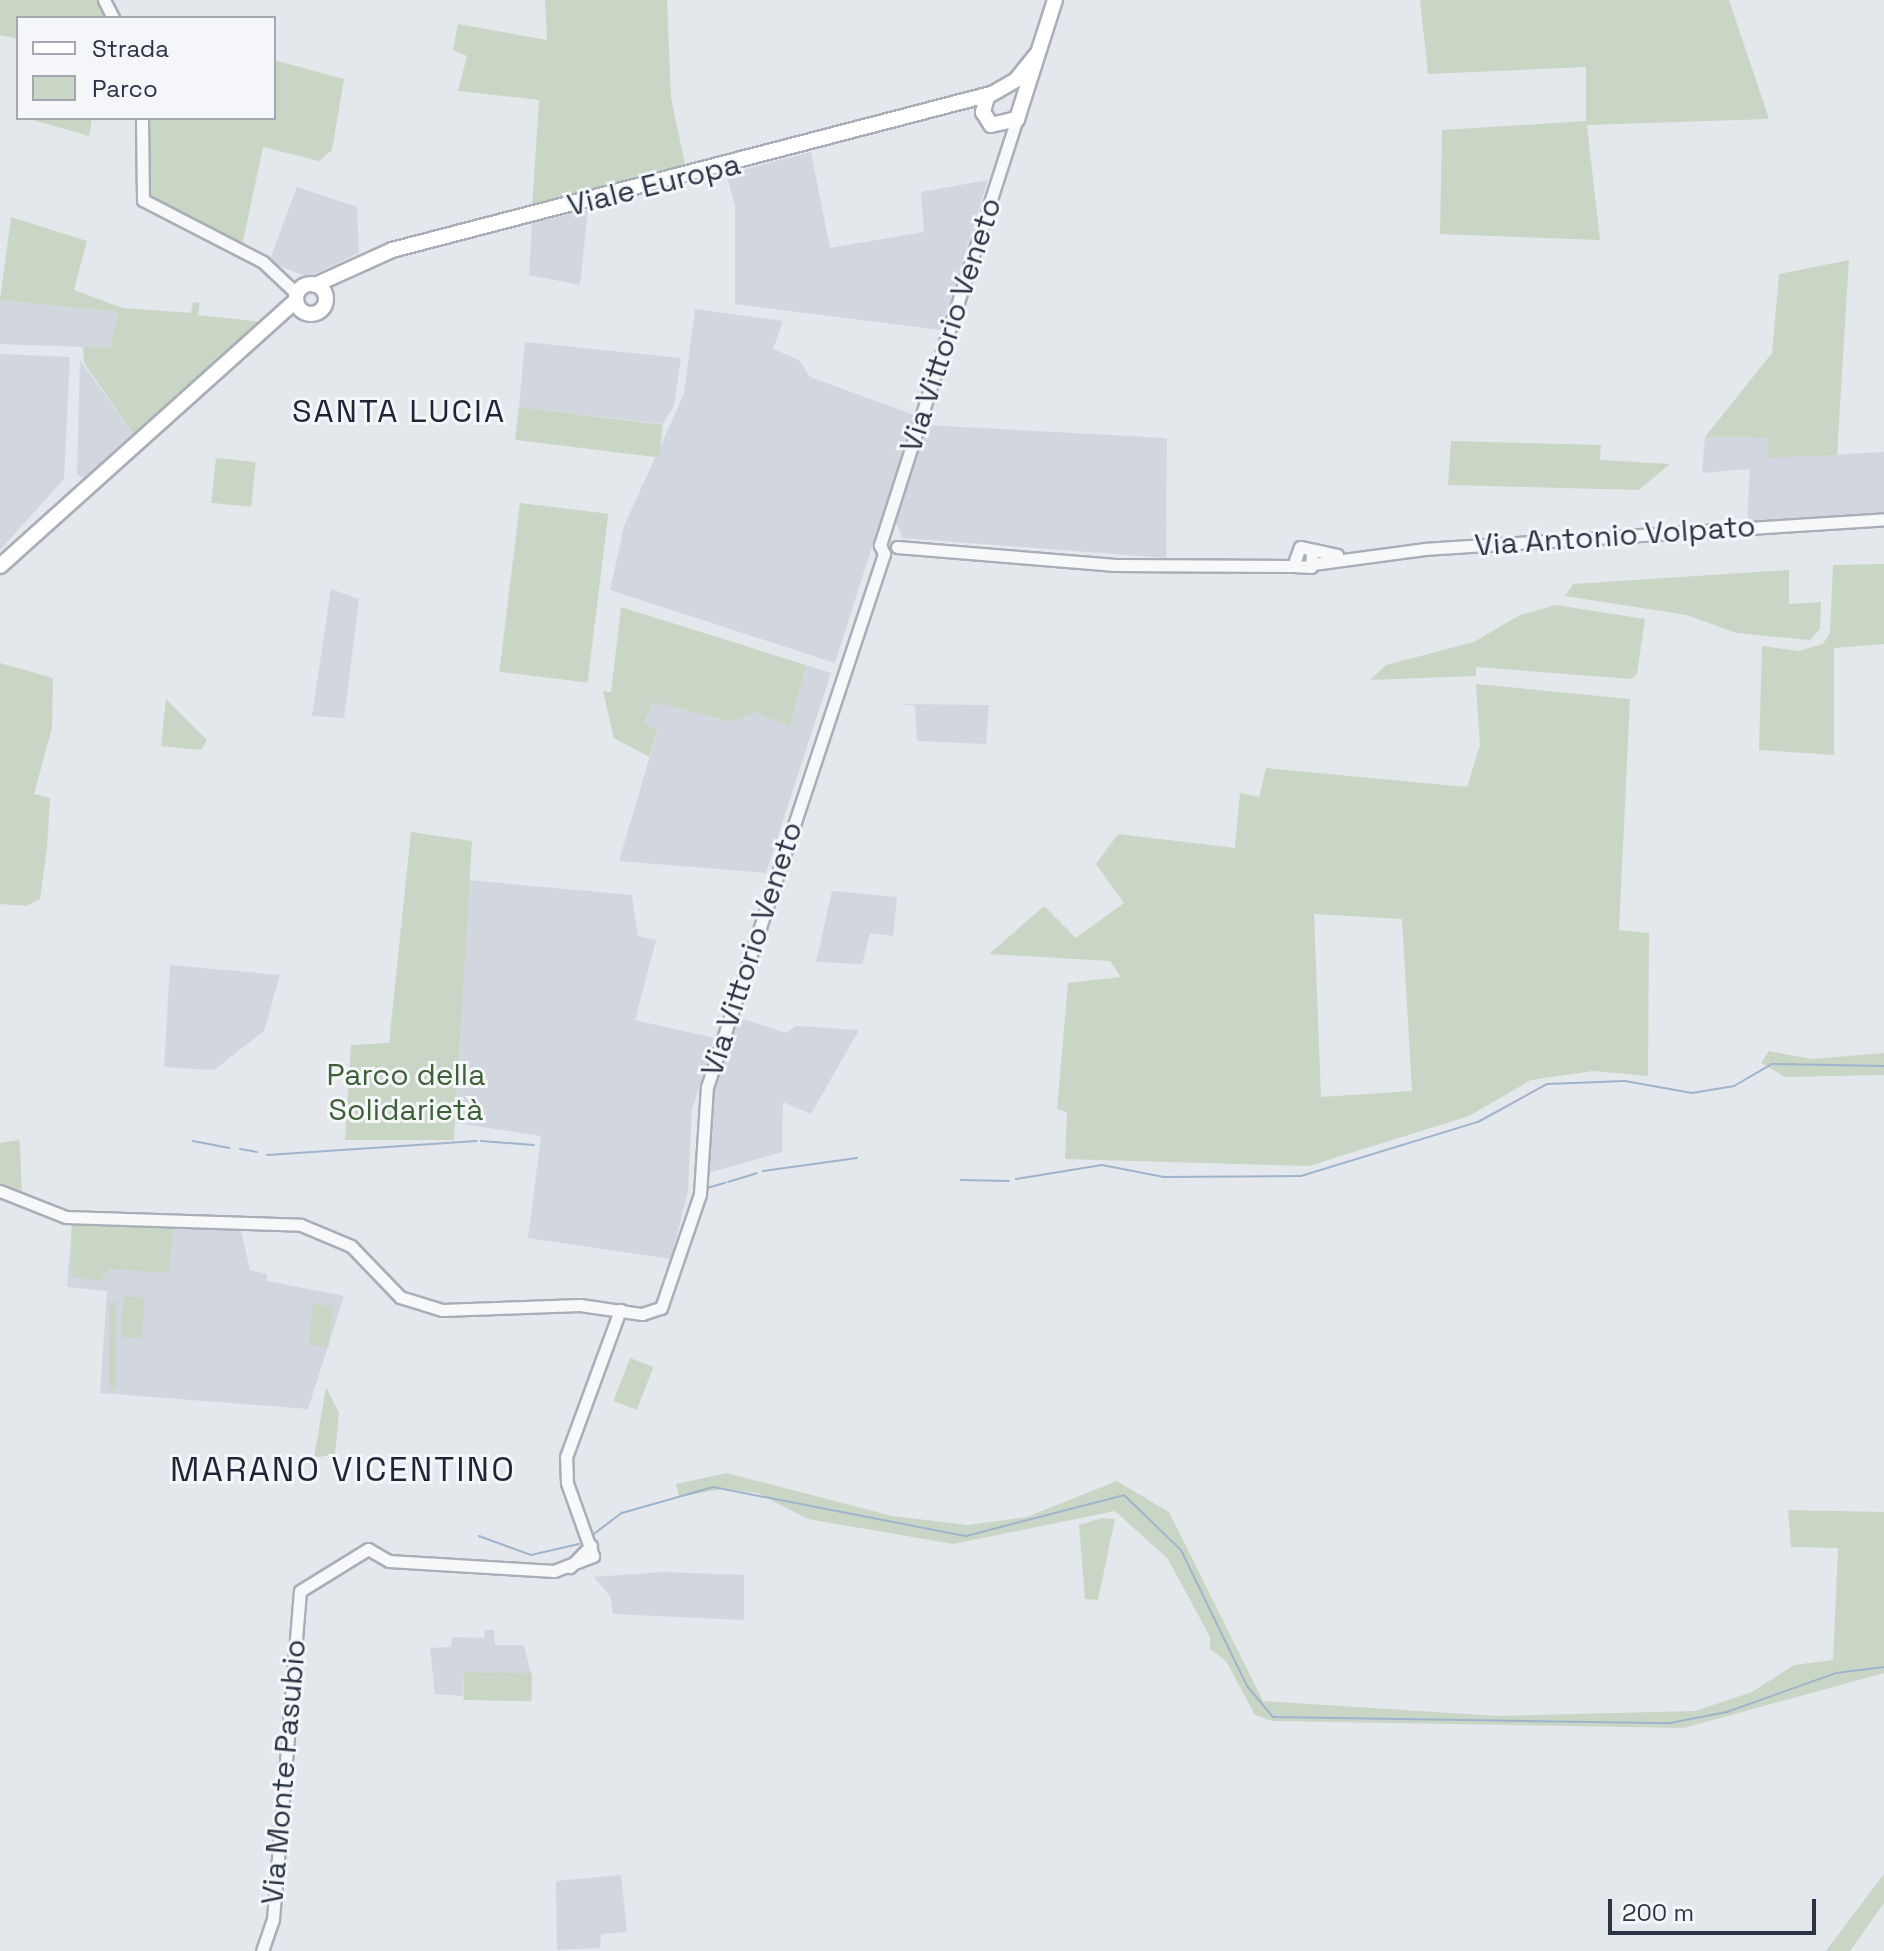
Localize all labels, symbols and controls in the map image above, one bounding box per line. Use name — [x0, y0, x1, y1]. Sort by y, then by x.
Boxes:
legend — [16, 16, 276, 120]
text: Strada — [92, 33, 169, 64]
text: Parco — [92, 73, 158, 104]
street label: Viale Europa — [564, 146, 744, 224]
street label: Via Vittorio Veneto — [893, 193, 1009, 457]
district label: SANTA LUCIA — [292, 392, 506, 430]
street label: Via Antonio Volpato — [1473, 508, 1757, 564]
street label: Via Vittorio Veneto — [694, 817, 810, 1081]
park label: Parco della Solidarietà — [327, 1057, 485, 1128]
district label: MARANO VICENTINO — [170, 1450, 516, 1490]
street label: Via Monte Pasubio — [254, 1638, 314, 1906]
scale bar — [1612, 1883, 1820, 1933]
text: 200 m — [1622, 1897, 1694, 1928]

